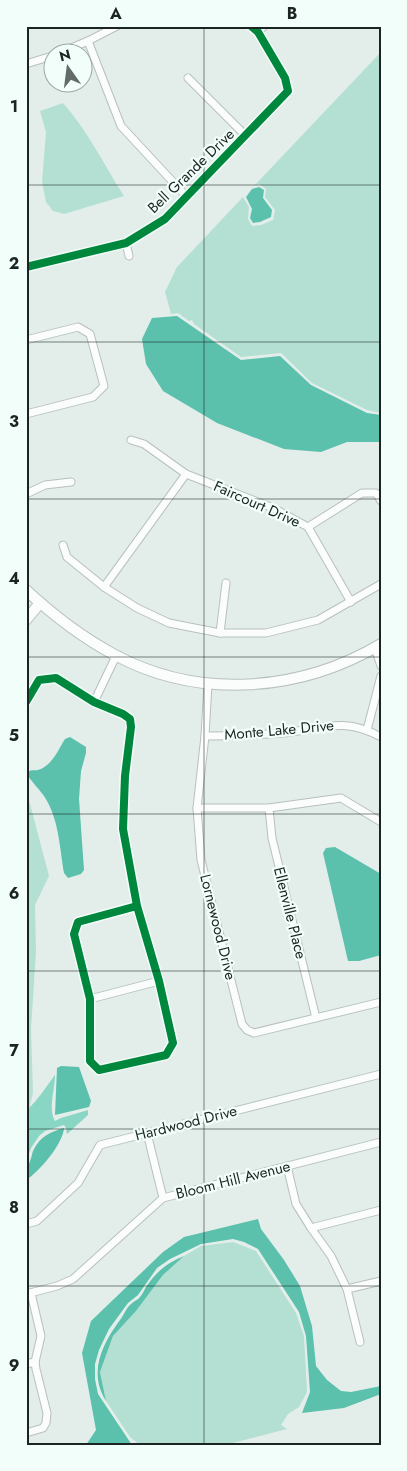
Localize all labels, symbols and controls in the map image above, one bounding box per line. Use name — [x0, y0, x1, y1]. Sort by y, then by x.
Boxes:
text: A — [109, 2, 122, 25]
text: B — [287, 2, 297, 25]
north arrow — [42, 42, 92, 92]
text: N — [57, 44, 73, 66]
text: 1 — [10, 95, 18, 118]
street label: Bell Grande Drive — [143, 123, 240, 218]
text: 2 — [9, 252, 19, 275]
text: 3 — [9, 410, 19, 433]
street label: Faircourt Drive — [210, 475, 304, 533]
text: 4 — [8, 567, 20, 590]
street label: Monte Lake Drive — [223, 714, 335, 746]
text: 5 — [9, 724, 19, 747]
street label: Ellenville Place — [268, 865, 312, 962]
street label: Lornewood Drive — [194, 872, 242, 982]
text: 6 — [9, 882, 19, 905]
text: 7 — [9, 1039, 19, 1062]
street label: Hardwood Drive — [133, 1100, 240, 1146]
street label: Bloom Hill Avenue — [174, 1155, 293, 1205]
text: 8 — [9, 1196, 19, 1219]
text: 9 — [9, 1354, 19, 1377]

